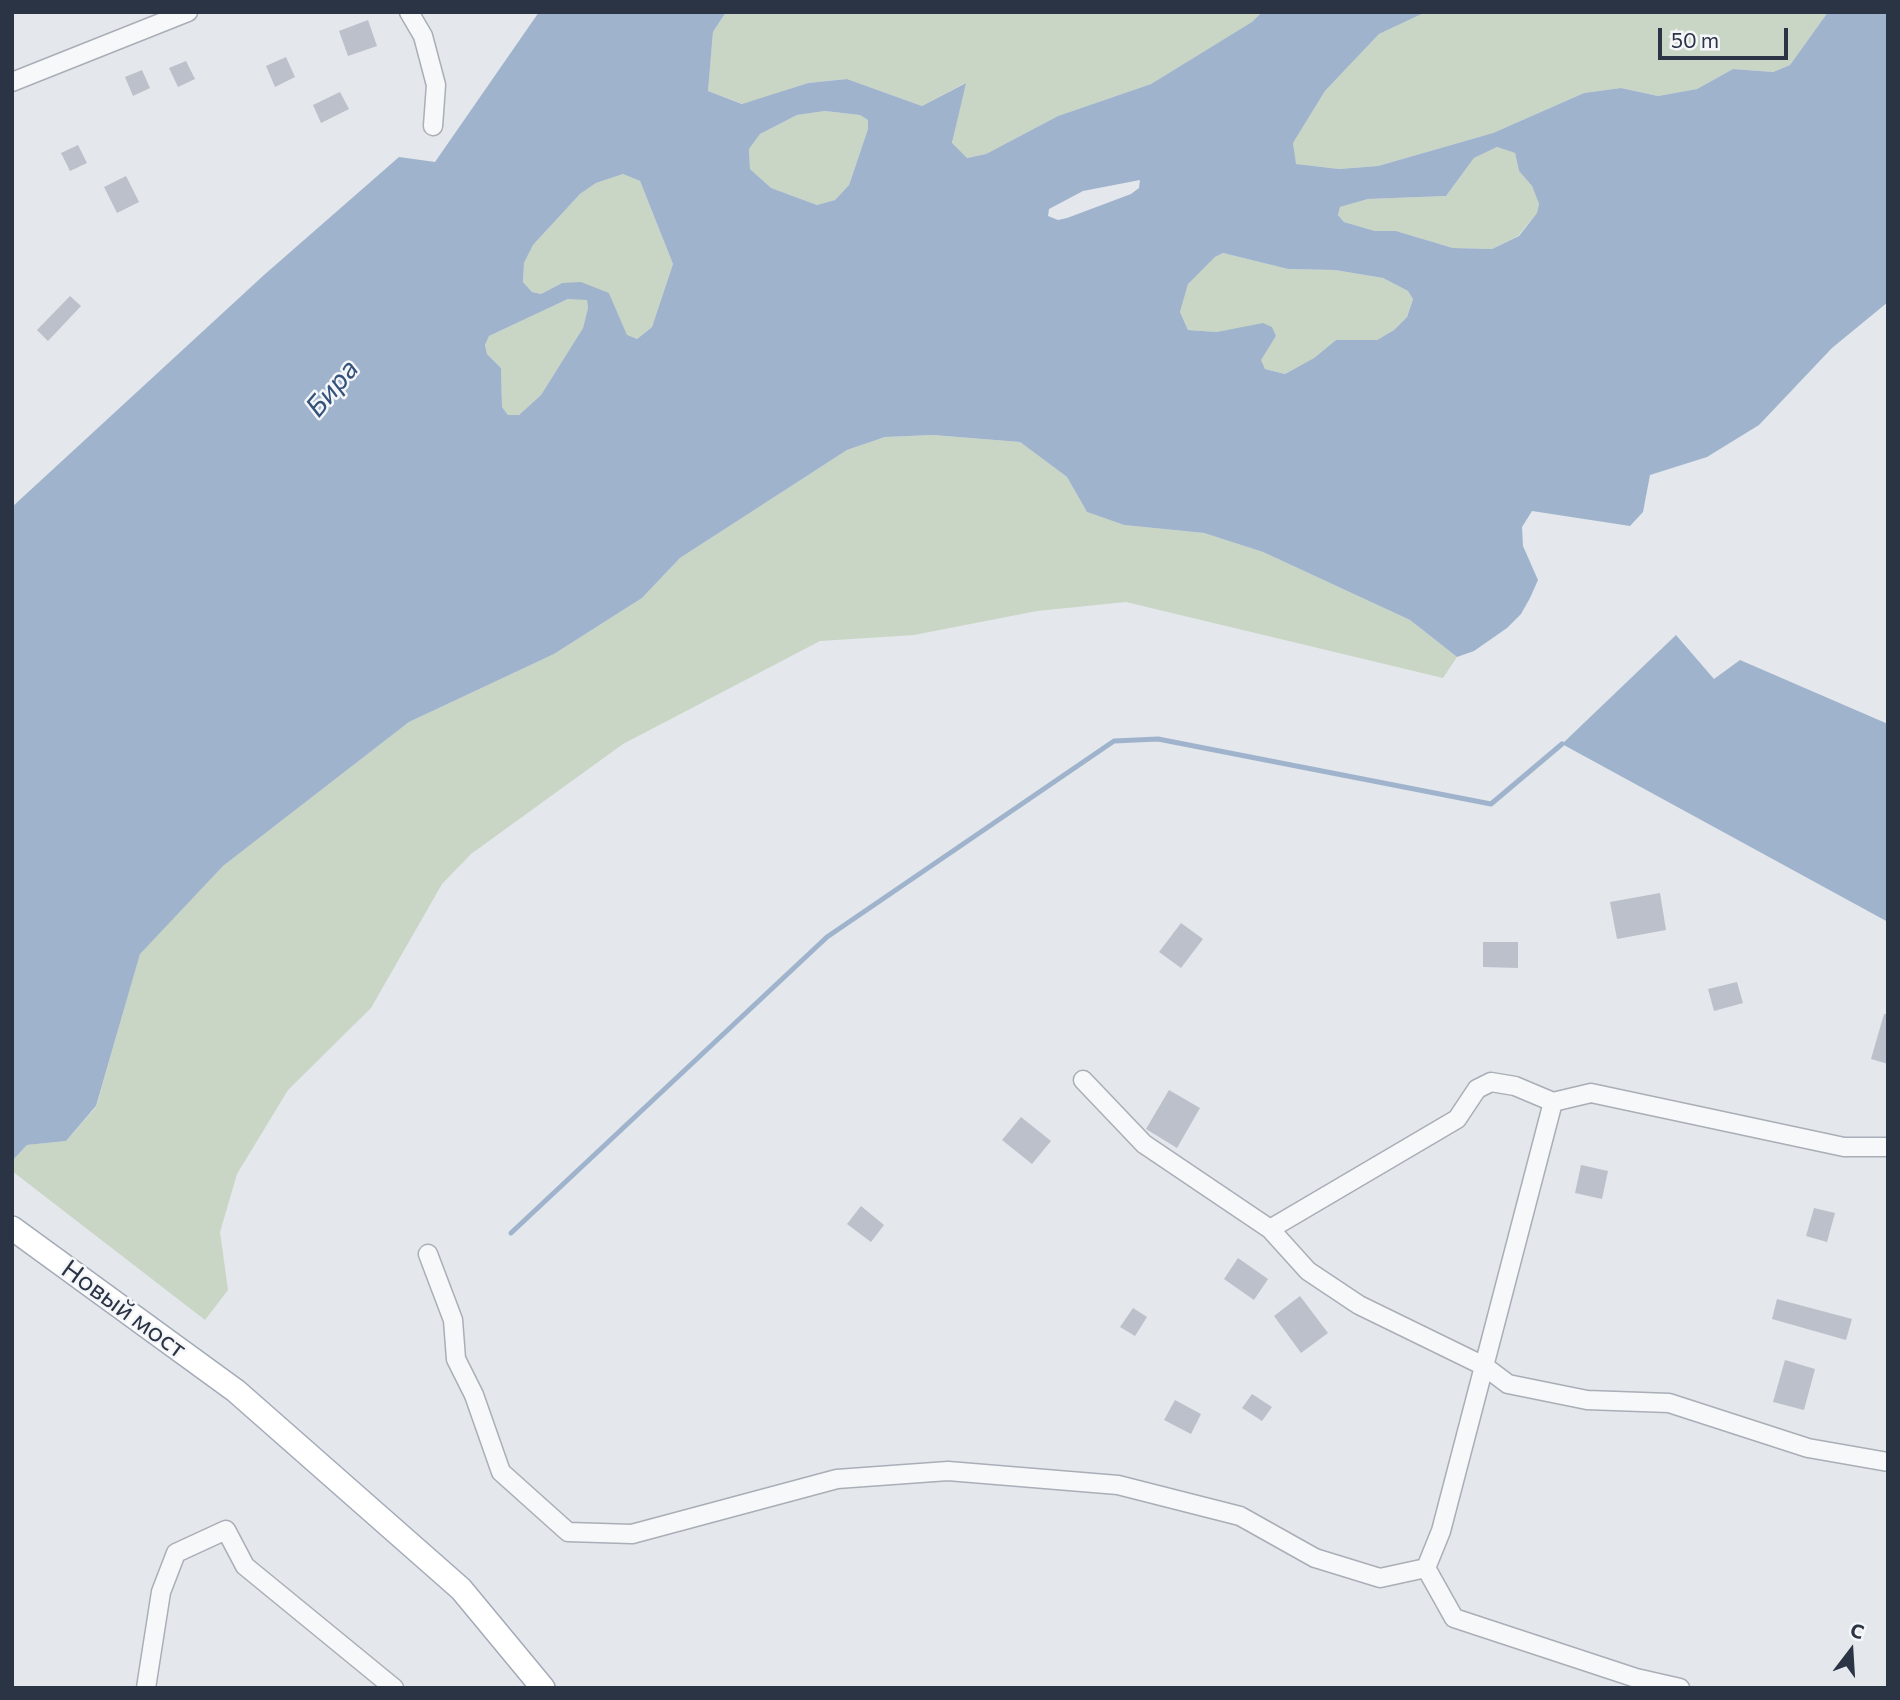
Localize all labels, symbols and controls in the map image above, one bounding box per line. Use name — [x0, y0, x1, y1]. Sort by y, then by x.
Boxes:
scale bar — [1662, 14, 1792, 58]
text: 50 m — [1671, 27, 1719, 52]
water label: Бира — [298, 352, 366, 424]
street label: Новый мост — [56, 1253, 192, 1365]
north arrow — [1816, 1616, 1886, 1686]
text: С — [1848, 1618, 1867, 1643]

